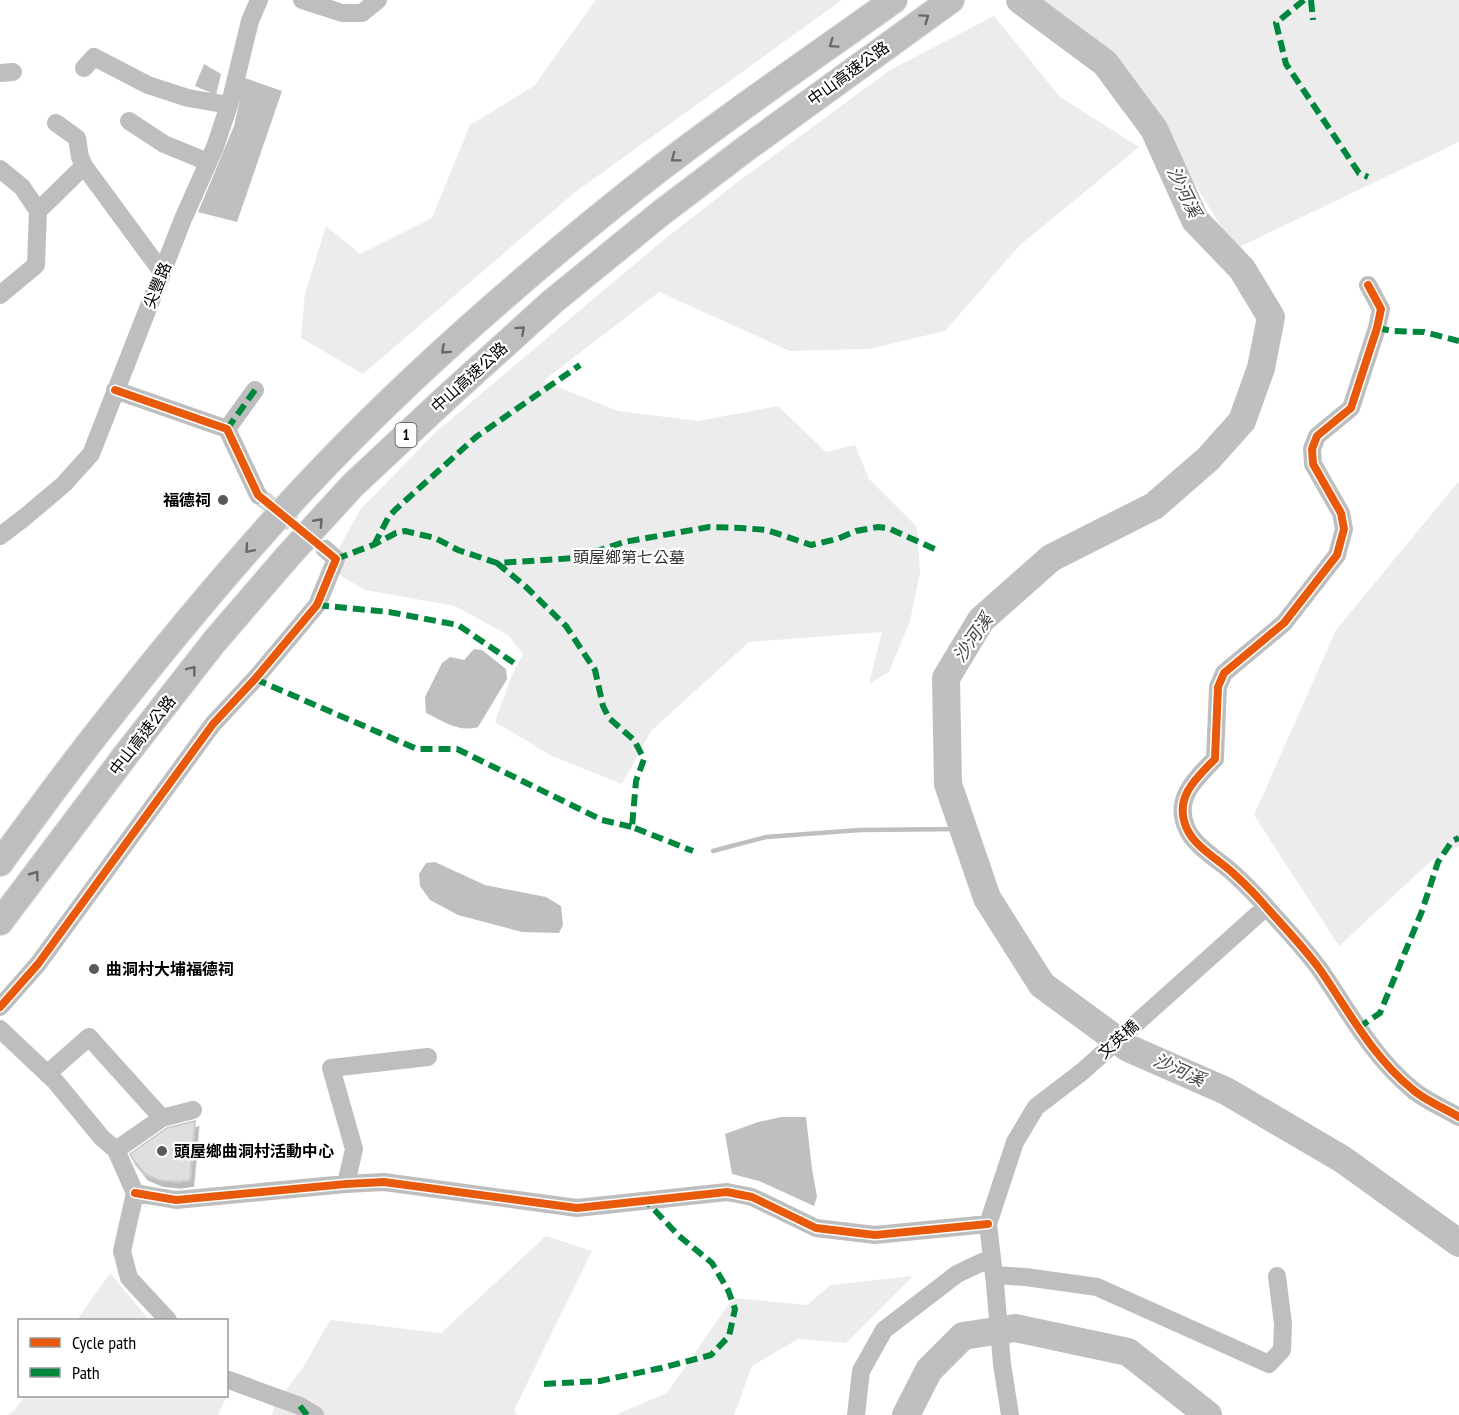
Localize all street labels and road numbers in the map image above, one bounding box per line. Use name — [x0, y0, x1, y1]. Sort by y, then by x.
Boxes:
street label: 中山高速公路 — [803, 37, 893, 109]
street label: 尖豐路 — [139, 259, 175, 311]
street label: 中山高速公路 — [427, 337, 511, 417]
road number: 1 — [396, 423, 416, 447]
street label: 中山高速公路 — [105, 691, 179, 779]
street label: 文英橋 — [1093, 1016, 1143, 1062]

